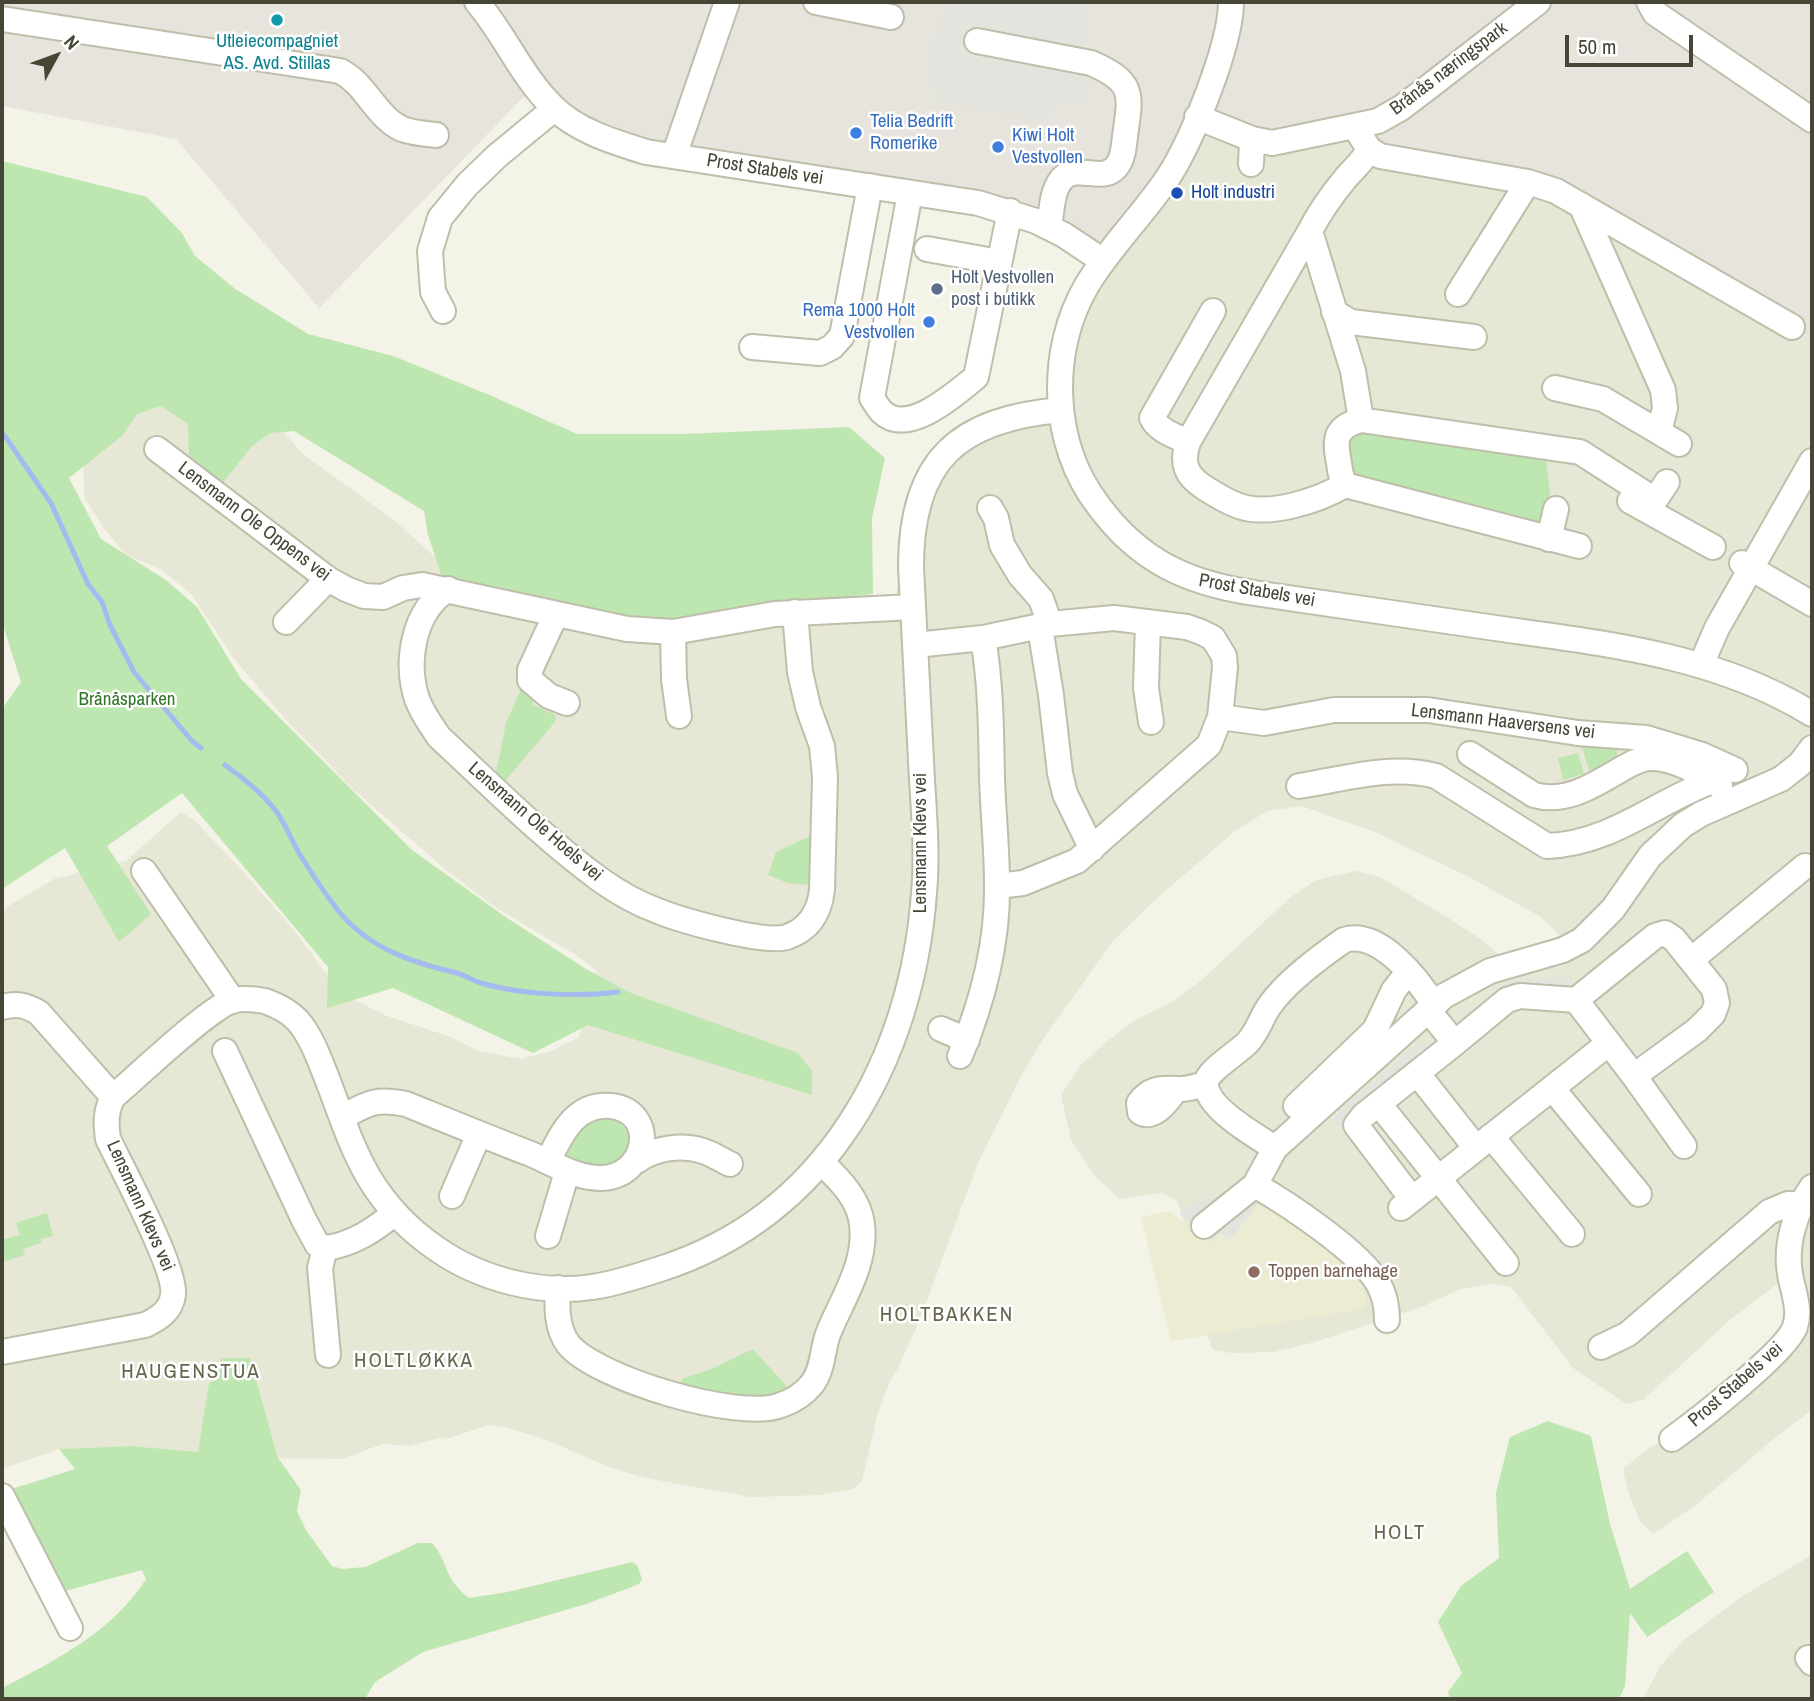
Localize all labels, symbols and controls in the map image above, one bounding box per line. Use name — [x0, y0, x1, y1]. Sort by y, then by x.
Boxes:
marker: Utleiecompagniet AS. Avd. Stillas — [269, 12, 285, 28]
street label: Brånås næringspark — [1386, 17, 1512, 121]
north arrow — [21, 21, 91, 91]
scale bar — [1569, 21, 1697, 65]
text: N — [58, 29, 85, 55]
place label: Utleiecompagniet AS. Avd. Stillas — [216, 31, 338, 75]
text: 50 m — [1578, 32, 1616, 61]
place label: Telia Bedrift Romerike — [870, 111, 953, 155]
marker: Telia Bedrift Romerike — [848, 125, 864, 141]
place label: Kiwi Holt Vestvollen — [1012, 125, 1083, 169]
marker: Kiwi Holt Vestvollen — [990, 139, 1006, 155]
street label: Prost Stabels vei — [705, 150, 825, 190]
place label: Holt industri — [1191, 182, 1275, 204]
marker: Holt industri — [1169, 185, 1185, 201]
place label: Holt Vestvollen post i butikk — [951, 267, 1054, 311]
marker: Holt Vestvollen post i butikk — [929, 281, 945, 297]
place label: Rema 1000 Holt Vestvollen — [802, 300, 915, 344]
marker: Rema 1000 Holt Vestvollen — [921, 314, 937, 330]
street label: Lensmann Ole Oppens vei — [173, 457, 335, 587]
street label: Prost Stabels vei — [1197, 570, 1317, 612]
park label: Brånåsparken — [79, 689, 175, 711]
street label: Lensmann Haaversens vei — [1410, 699, 1596, 745]
street label: Lensmann Ole Hoels vei — [463, 757, 607, 887]
street label: Lensmann Klevs vei — [910, 773, 932, 913]
street label: Lensmann Klevs vei — [101, 1137, 179, 1275]
place label: Toppen barnehage — [1268, 1261, 1398, 1283]
marker: Toppen barnehage — [1246, 1264, 1262, 1280]
district label: HOLTBAKKEN — [881, 1302, 1013, 1328]
street label: Prost Stabels vei — [1684, 1338, 1788, 1432]
district label: HOLTLØKKA — [355, 1348, 473, 1374]
district label: HAUGENSTUA — [122, 1359, 260, 1385]
district label: HOLT — [1374, 1520, 1426, 1546]

